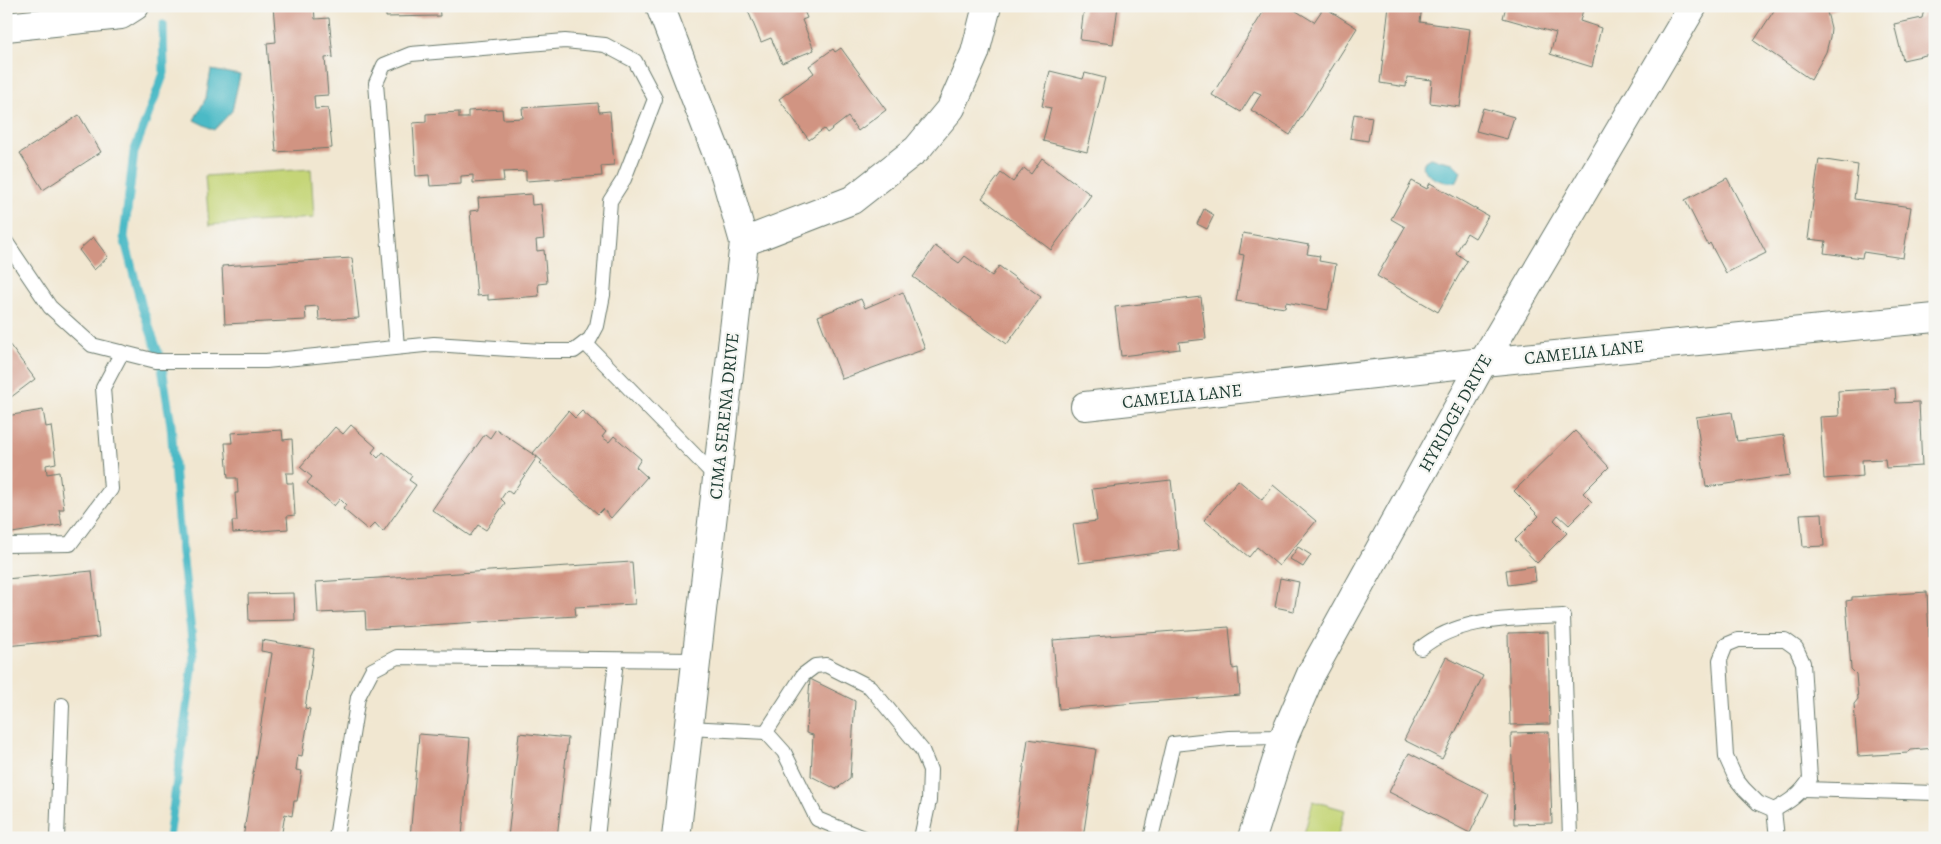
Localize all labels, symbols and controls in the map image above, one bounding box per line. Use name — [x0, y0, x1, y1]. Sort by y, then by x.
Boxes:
street label: CIMA SERENA DRIVE — [703, 331, 745, 501]
street label: CAMELIA LANE — [1523, 334, 1645, 370]
street label: HYRIDGE DRIVE — [1413, 350, 1497, 476]
street label: CAMELIA LANE — [1121, 378, 1243, 414]

